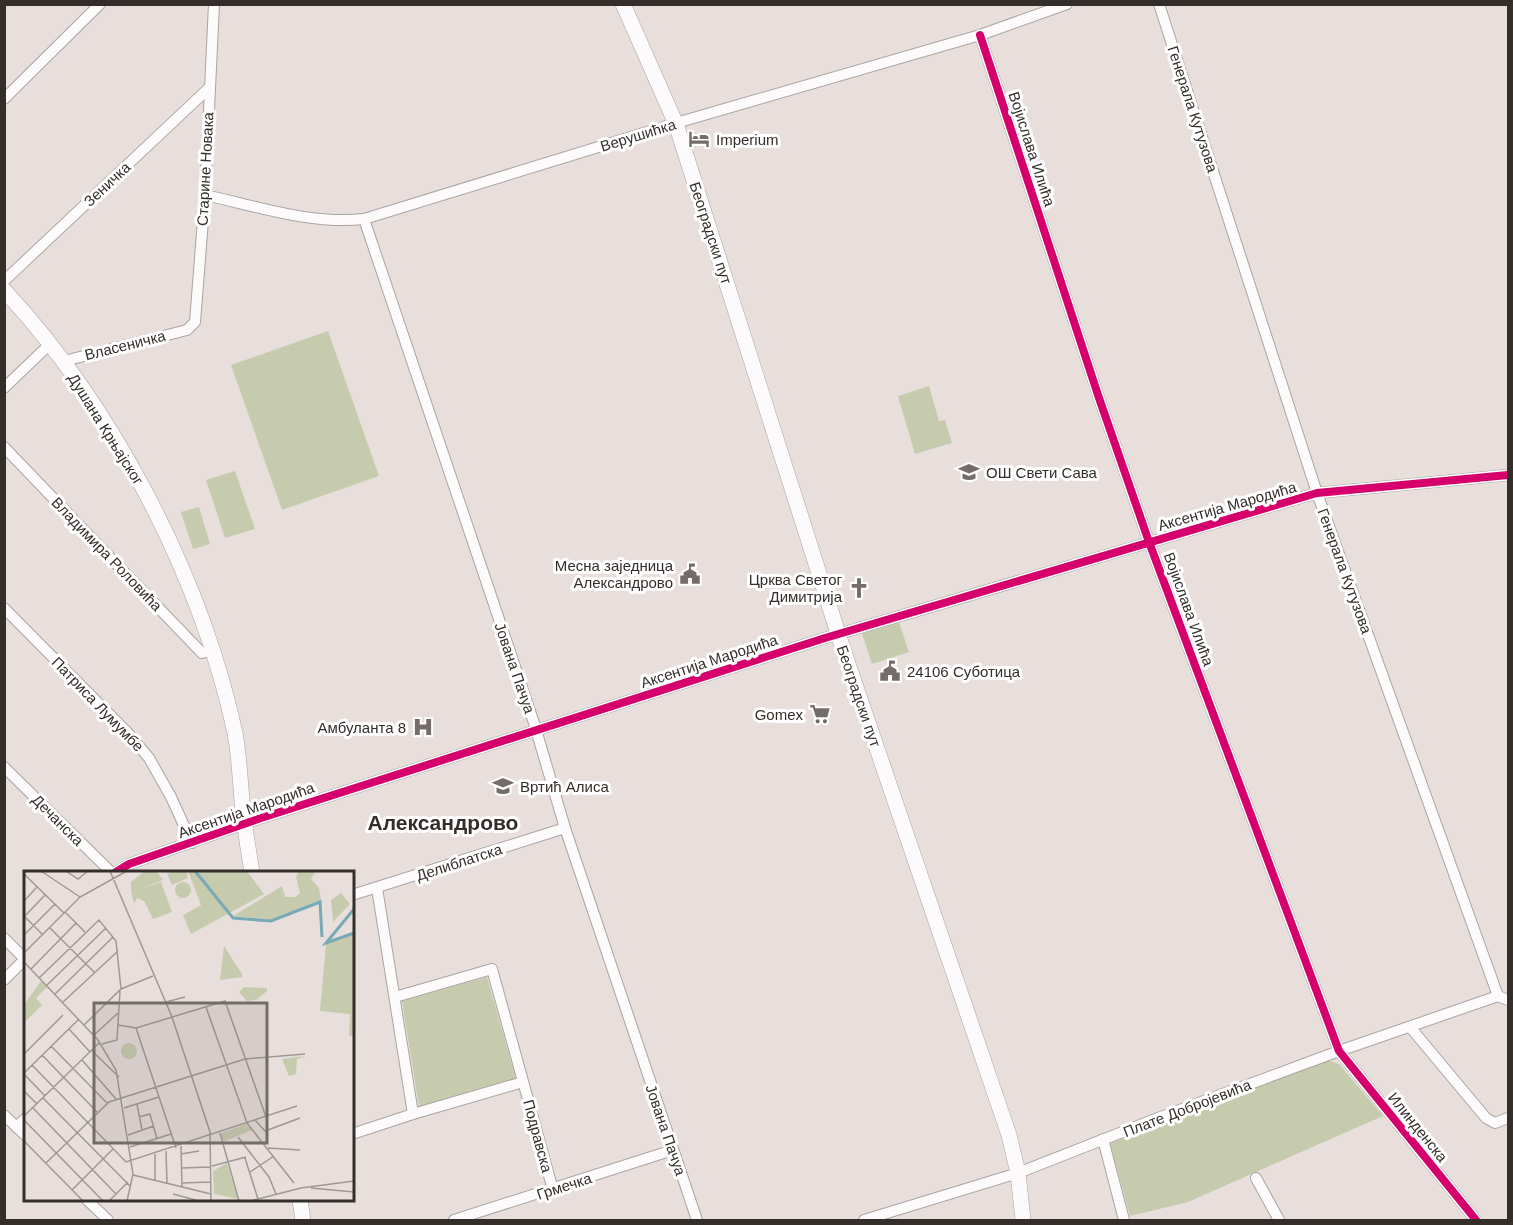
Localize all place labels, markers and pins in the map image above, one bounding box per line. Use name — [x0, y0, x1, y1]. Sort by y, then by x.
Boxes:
hotel icon: Imperium — [687, 127, 711, 151]
place label: Imperium — [716, 131, 779, 148]
school or university icon: ОШ Свети Сава — [957, 460, 981, 484]
place label: ОШ Свети Сава — [986, 464, 1098, 481]
place label: Месна заједница Александрово — [555, 557, 674, 591]
public building icon: Месна заједница Александрово — [678, 562, 702, 586]
place label: Црква Светог Димитрија — [749, 571, 843, 605]
church icon: Црква Светог Димитрија — [847, 576, 871, 600]
public building icon: 24106 Суботица — [878, 659, 902, 683]
place label: 24106 Суботица — [907, 663, 1021, 680]
supermarket icon: Gomex — [808, 702, 832, 726]
place label: Gomex — [755, 706, 803, 723]
hospital icon: Амбуланта 8 — [411, 715, 435, 739]
place label: Амбуланта 8 — [317, 719, 406, 736]
school or university icon: Вртић Алиса — [491, 774, 515, 798]
place label: Вртић Алиса — [520, 778, 609, 795]

